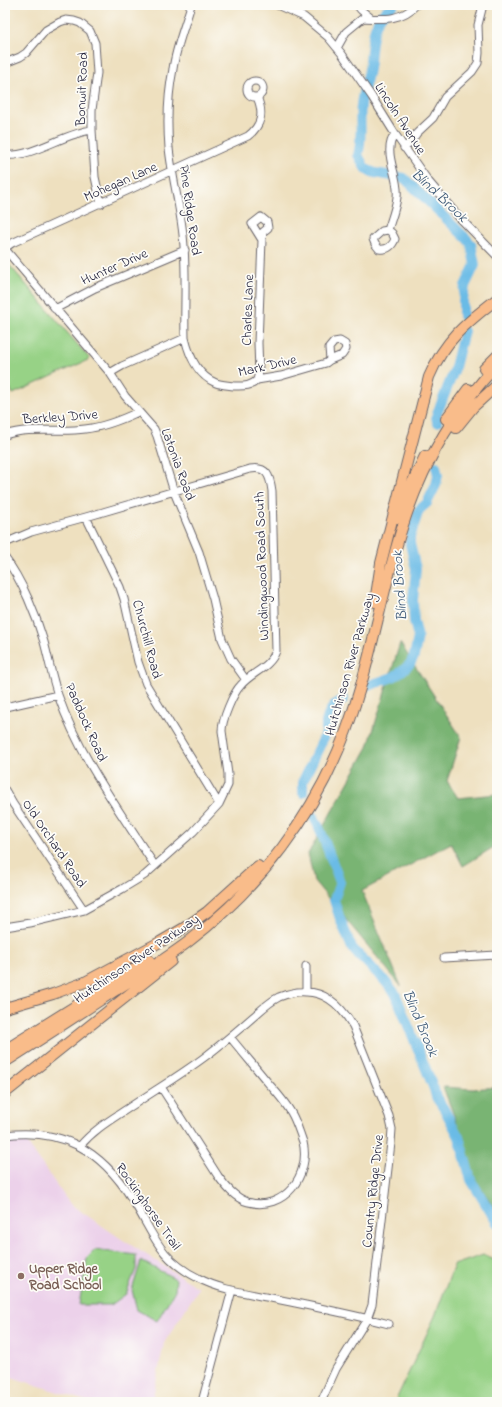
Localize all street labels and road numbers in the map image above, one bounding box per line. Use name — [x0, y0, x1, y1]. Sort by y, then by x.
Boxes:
street label: Bonwit Road — [71, 52, 94, 127]
street label: Lincoln Avenue — [369, 79, 431, 160]
street label: Mohegan Lane — [80, 157, 162, 209]
street label: Pine Ridge Road — [172, 164, 206, 257]
street label: Hunter Drive — [78, 243, 152, 291]
street label: Charles Lane — [237, 273, 260, 346]
street label: Mark Drive — [236, 349, 299, 383]
street label: Berkley Drive — [21, 404, 99, 432]
street label: Latonia Road — [155, 425, 200, 504]
street label: Windingwood Road South — [249, 491, 277, 641]
street label: Hutchinson River Parkway — [320, 590, 382, 739]
street label: Churchill Road — [126, 598, 167, 681]
street label: Paddock Road — [59, 680, 112, 765]
street label: Old Orchard Road — [16, 795, 91, 893]
street label: Hutchinson River Parkway — [70, 909, 205, 1010]
street label: Country Ridge Drive — [357, 1133, 391, 1249]
street label: Rockinghorse Trail — [109, 1159, 186, 1255]

